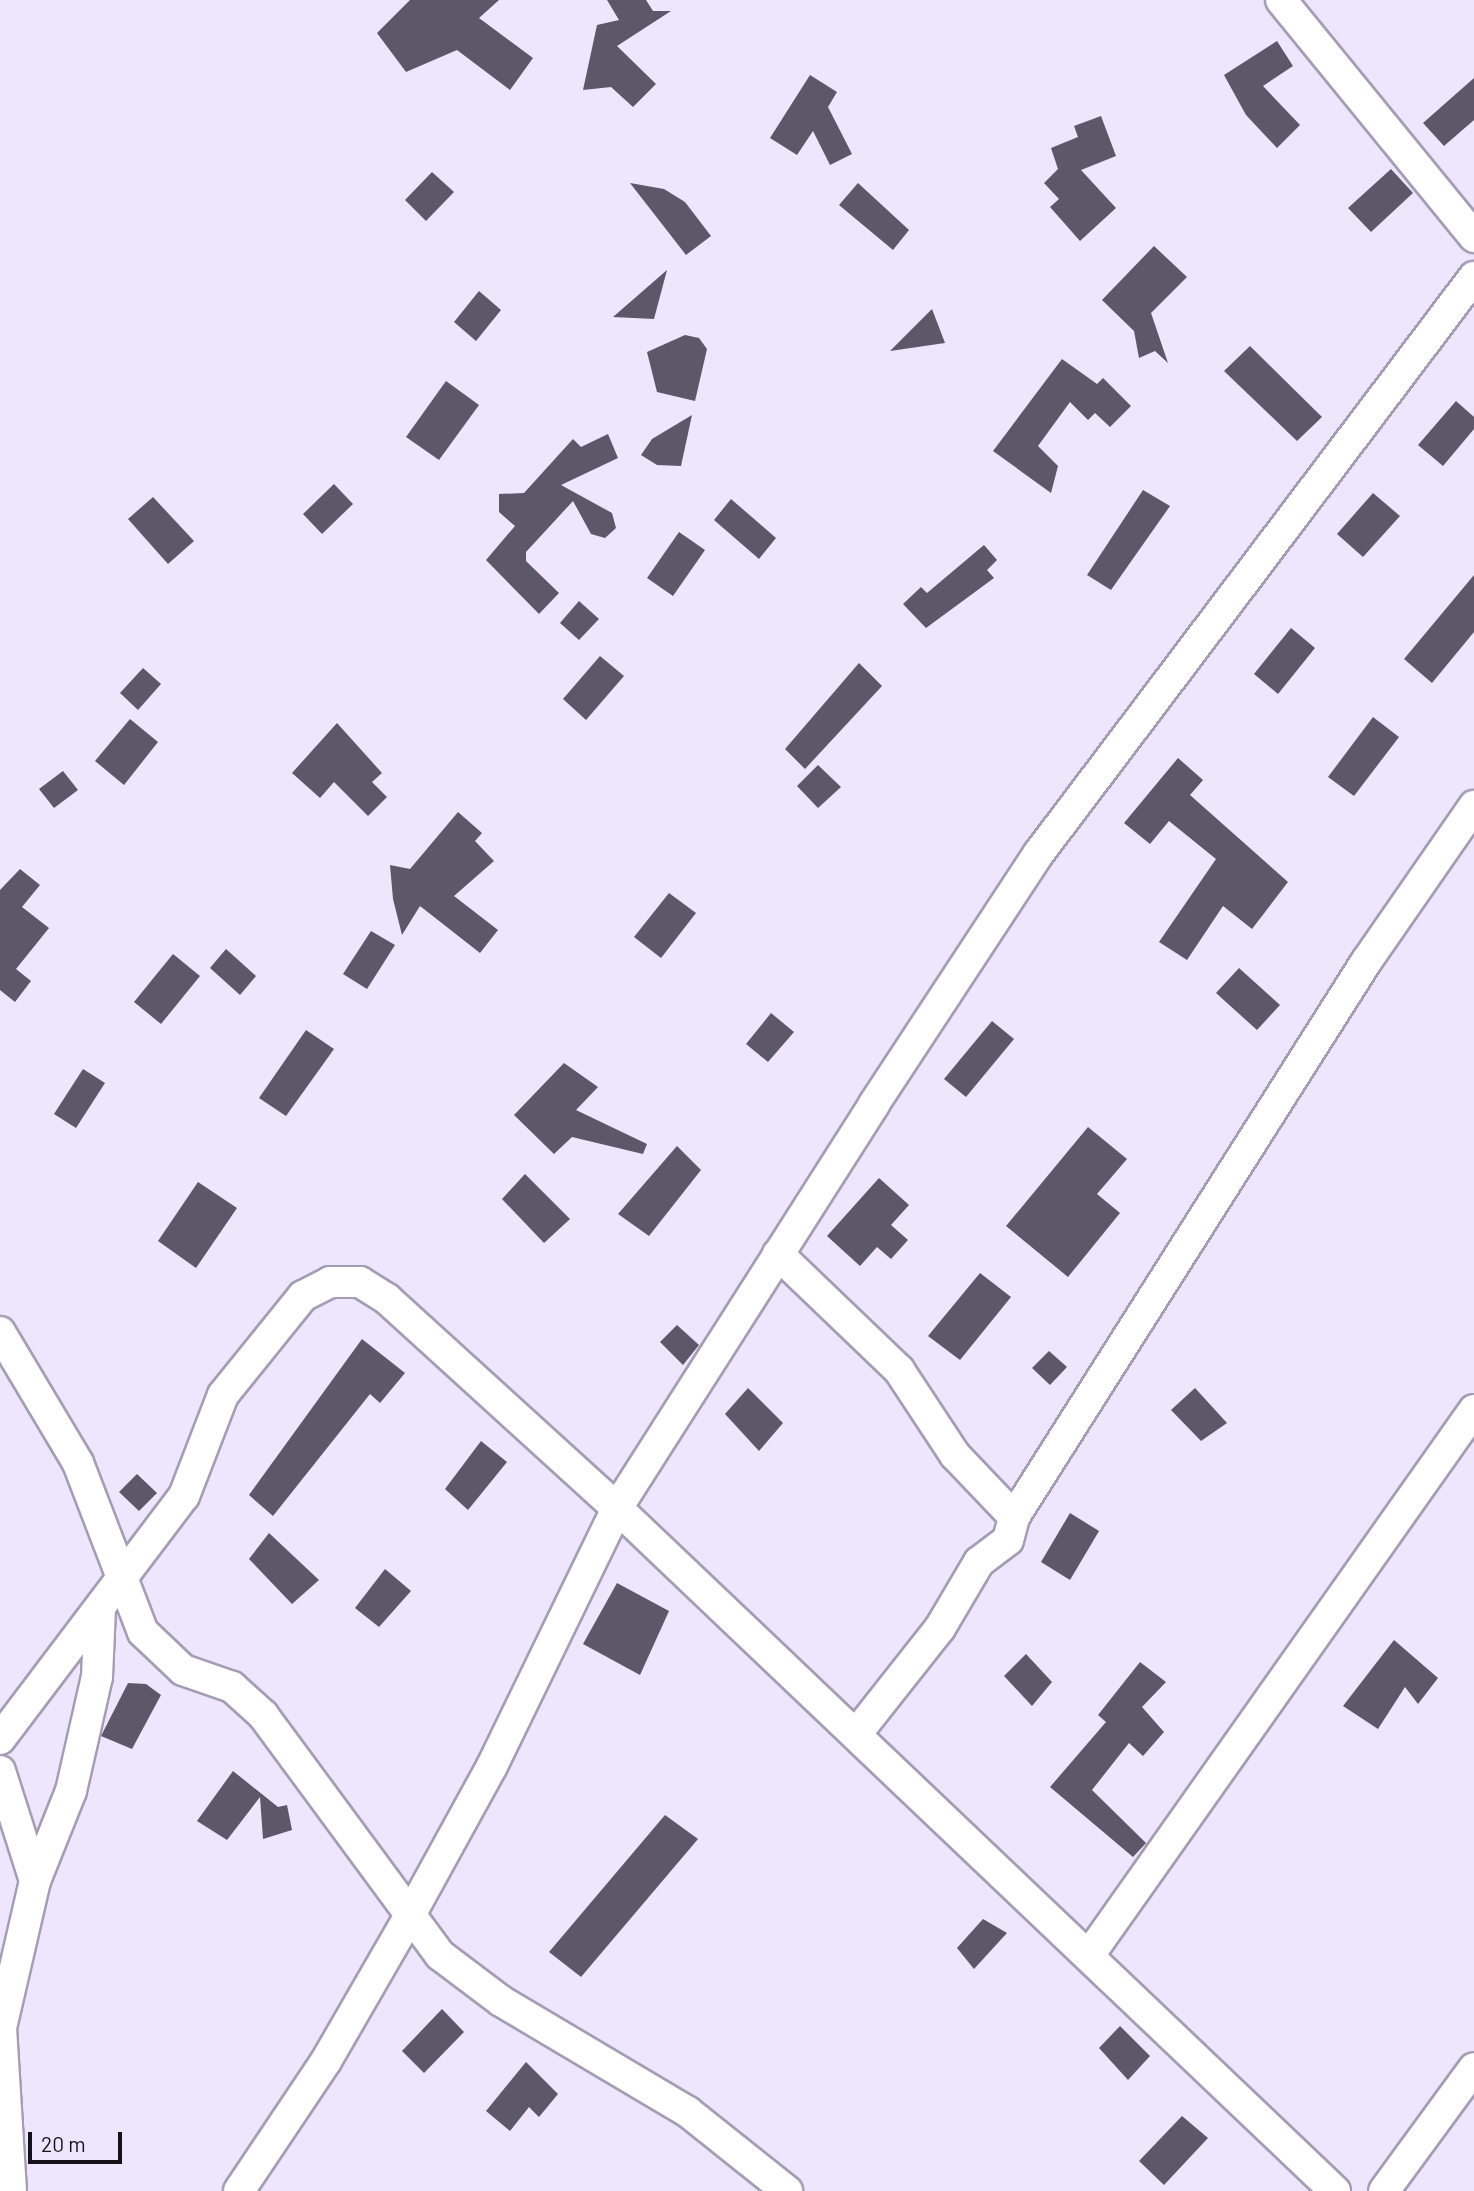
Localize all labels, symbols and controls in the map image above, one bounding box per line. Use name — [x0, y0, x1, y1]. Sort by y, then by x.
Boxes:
scale bar — [32, 2118, 126, 2162]
text: 20 m — [41, 2131, 86, 2156]

